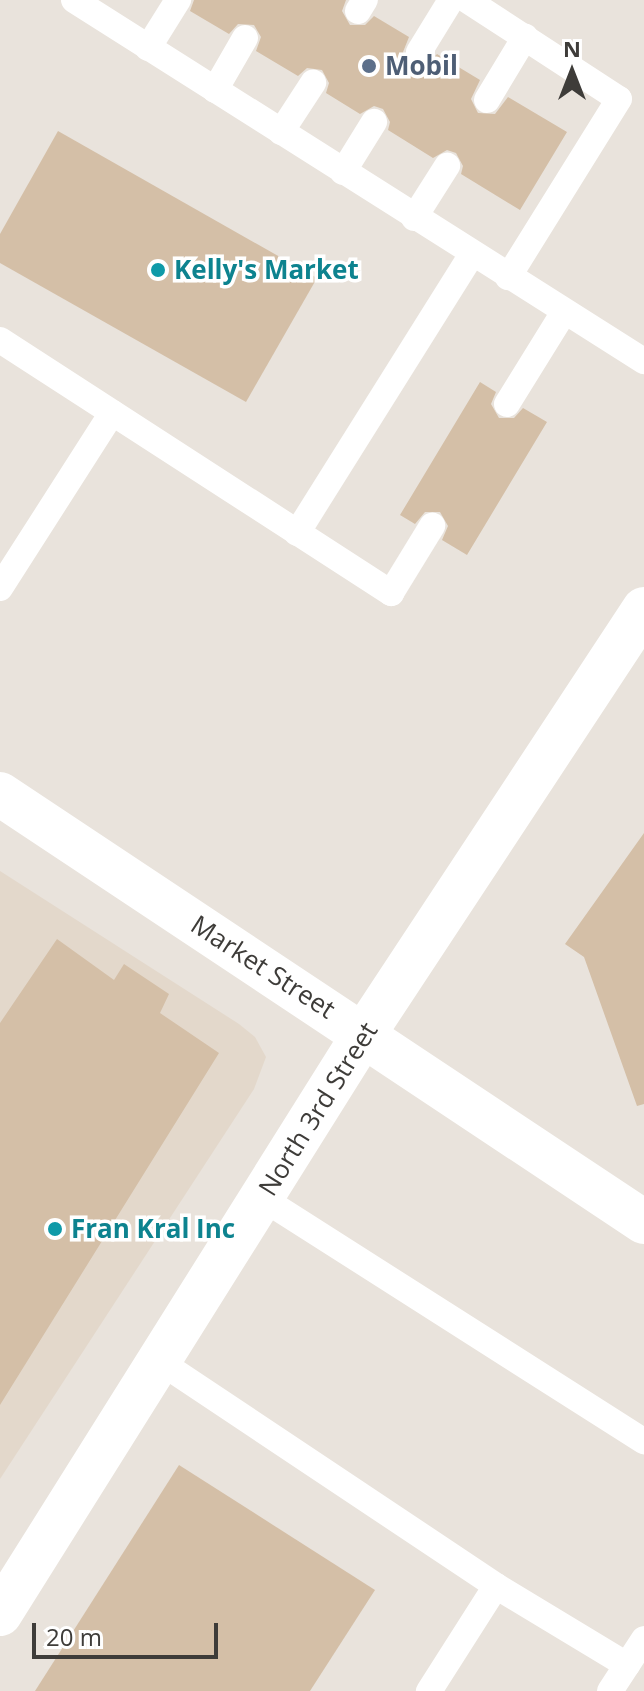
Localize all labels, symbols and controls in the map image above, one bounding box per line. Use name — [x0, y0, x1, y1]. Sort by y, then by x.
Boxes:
north arrow — [532, 32, 612, 112]
text: N — [563, 33, 581, 63]
place label: Mobil — [385, 50, 458, 82]
marker: Mobil — [360, 57, 378, 75]
place label: Kelly's Market — [174, 254, 359, 286]
marker: Kelly's Market — [149, 261, 167, 279]
street label: Market Street — [185, 909, 341, 1025]
street label: North 3rd Street — [252, 1017, 384, 1201]
place label: Fran Kral Inc — [71, 1213, 235, 1245]
marker: Fran Kral Inc — [46, 1220, 64, 1238]
scale bar — [36, 1607, 222, 1657]
text: 20 m — [46, 1620, 102, 1653]

